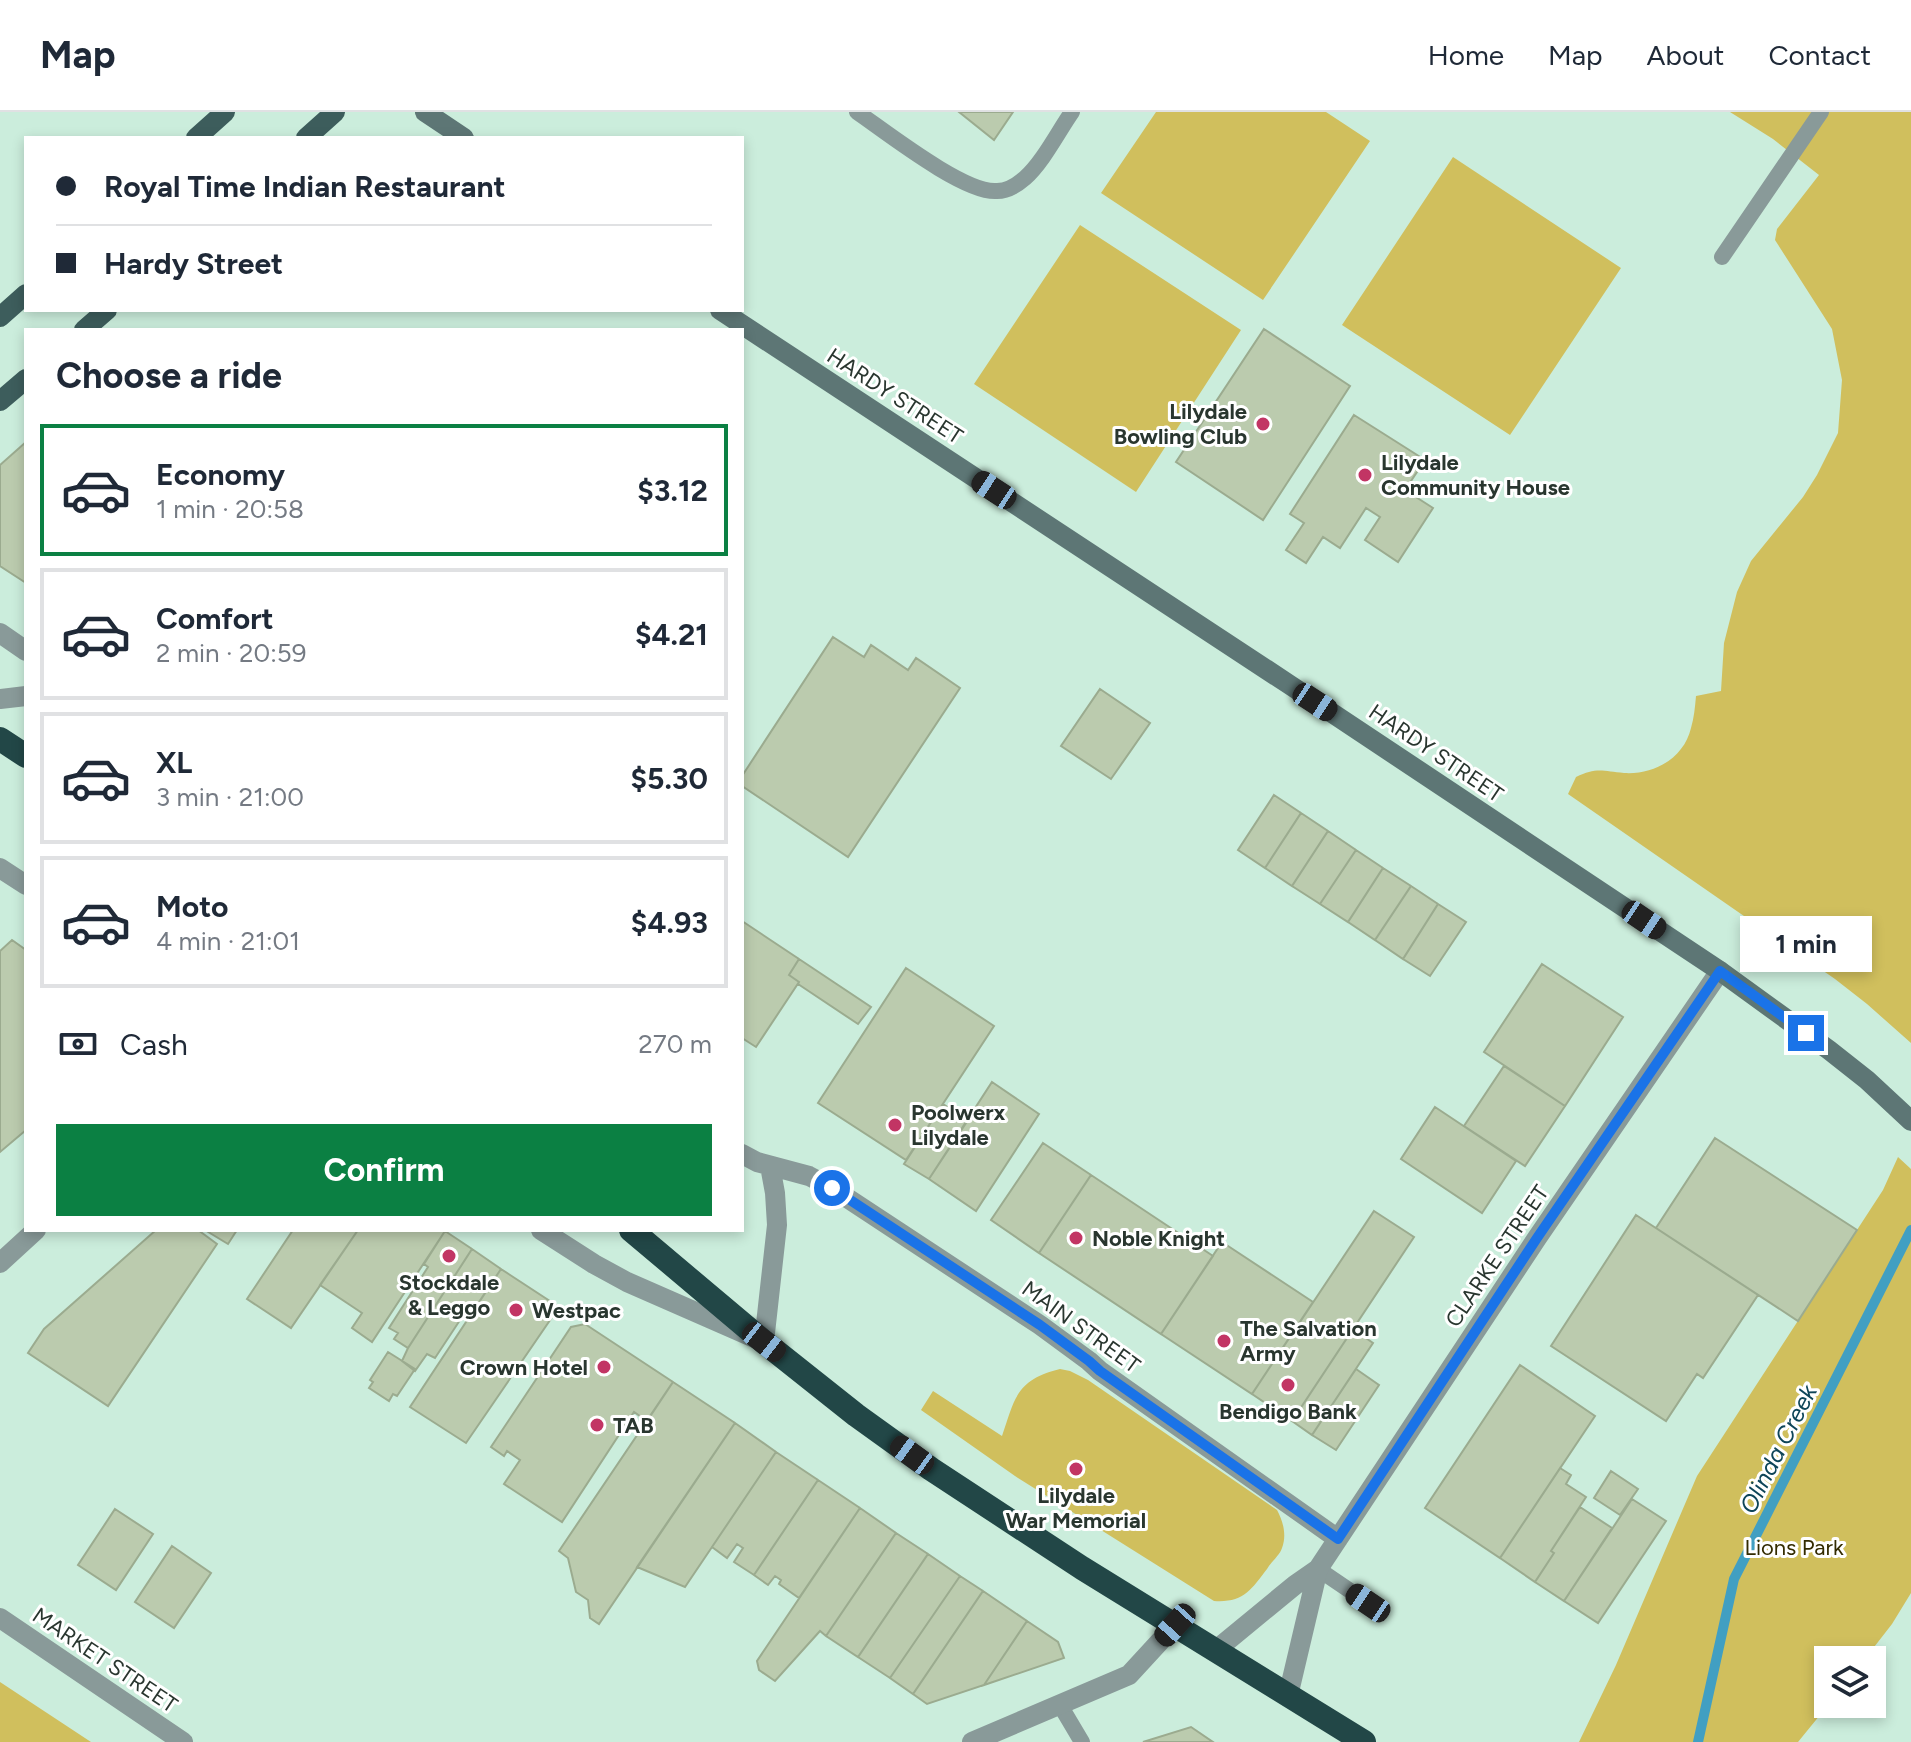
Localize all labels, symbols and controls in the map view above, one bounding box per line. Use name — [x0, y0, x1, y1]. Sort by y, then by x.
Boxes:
text: Map — [40, 32, 116, 78]
text: Home — [1428, 38, 1504, 72]
text: Map — [1548, 38, 1603, 72]
text: About — [1647, 38, 1724, 72]
text: Contact — [1768, 38, 1871, 72]
text: Royal Time Indian Restaurant — [104, 168, 506, 205]
text: Hardy Street — [104, 245, 283, 282]
street label: HARDY STREET — [822, 342, 968, 450]
text: Choose a ride — [56, 354, 282, 397]
place label: Lilydale Bowling Club — [1114, 398, 1247, 450]
marker: Lilydale Bowling Club — [1254, 415, 1272, 433]
place label: Lilydale Community House — [1381, 449, 1570, 501]
icon: car — [60, 454, 132, 526]
text: Economy — [156, 456, 285, 493]
marker: Lilydale Community House — [1356, 466, 1374, 484]
car — [967, 467, 1021, 513]
text: $3.12 — [637, 472, 708, 509]
text: 1 min · 20:58 — [156, 493, 304, 525]
icon: car — [60, 598, 132, 670]
text: Comfort — [156, 600, 274, 637]
text: $4.21 — [635, 616, 708, 653]
text: 2 min · 20:59 — [156, 637, 307, 669]
car — [1288, 679, 1342, 725]
street label: HARDY STREET — [1364, 698, 1508, 808]
icon: car — [60, 742, 132, 814]
text: XL — [156, 744, 192, 781]
text: $5.30 — [630, 760, 708, 797]
text: 3 min · 21:00 — [156, 781, 304, 813]
icon: car — [60, 886, 132, 958]
text: Moto — [156, 888, 228, 925]
car — [1617, 897, 1671, 943]
text: $4.93 — [631, 904, 708, 941]
callout: 1 min — [1740, 917, 1872, 973]
text: 4 min · 21:01 — [156, 925, 300, 957]
text: 1 min — [1775, 928, 1837, 960]
route end — [1788, 1015, 1824, 1051]
icon: cash — [56, 1022, 100, 1066]
text: Cash — [120, 1026, 188, 1063]
text: 270 m — [638, 1028, 712, 1060]
place label: Poolwerx Lilydale — [911, 1099, 1006, 1151]
marker: Poolwerx Lilydale — [886, 1116, 904, 1134]
button: Confirm — [56, 1124, 712, 1216]
route start — [814, 1170, 850, 1206]
street label: CLARKE STREET — [1440, 1180, 1554, 1332]
place label: Noble Knight — [1092, 1225, 1225, 1252]
marker: Noble Knight — [1067, 1229, 1085, 1247]
marker: Stockdale & Leggo — [440, 1247, 458, 1265]
place label: Stockdale & Leggo — [399, 1269, 499, 1321]
street label: MAIN STREET — [1017, 1275, 1145, 1379]
place label: Westpac — [532, 1297, 621, 1324]
marker: Westpac — [507, 1301, 525, 1319]
place label: The Salvation Army — [1240, 1315, 1377, 1367]
car — [738, 1318, 790, 1366]
marker: The Salvation Army — [1215, 1332, 1233, 1350]
place label: Crown Hotel — [460, 1354, 588, 1381]
marker: Crown Hotel — [595, 1358, 613, 1376]
marker: Bendigo Bank — [1279, 1376, 1297, 1394]
water label: Olinda Creek — [1733, 1379, 1823, 1518]
place label: Bendigo Bank — [1219, 1398, 1357, 1425]
place label: TAB — [613, 1412, 654, 1439]
marker: TAB — [588, 1416, 606, 1434]
car — [886, 1431, 938, 1479]
marker: Lilydale War Memorial — [1067, 1460, 1085, 1478]
place label: Lilydale War Memorial — [1006, 1482, 1146, 1534]
park label: Lions Park — [1744, 1534, 1844, 1561]
car — [1341, 1580, 1395, 1626]
car — [1150, 1599, 1200, 1651]
street label: MARKET STREET — [27, 1602, 183, 1718]
map controls — [1814, 1646, 1886, 1718]
button: layers — [1814, 1646, 1886, 1718]

